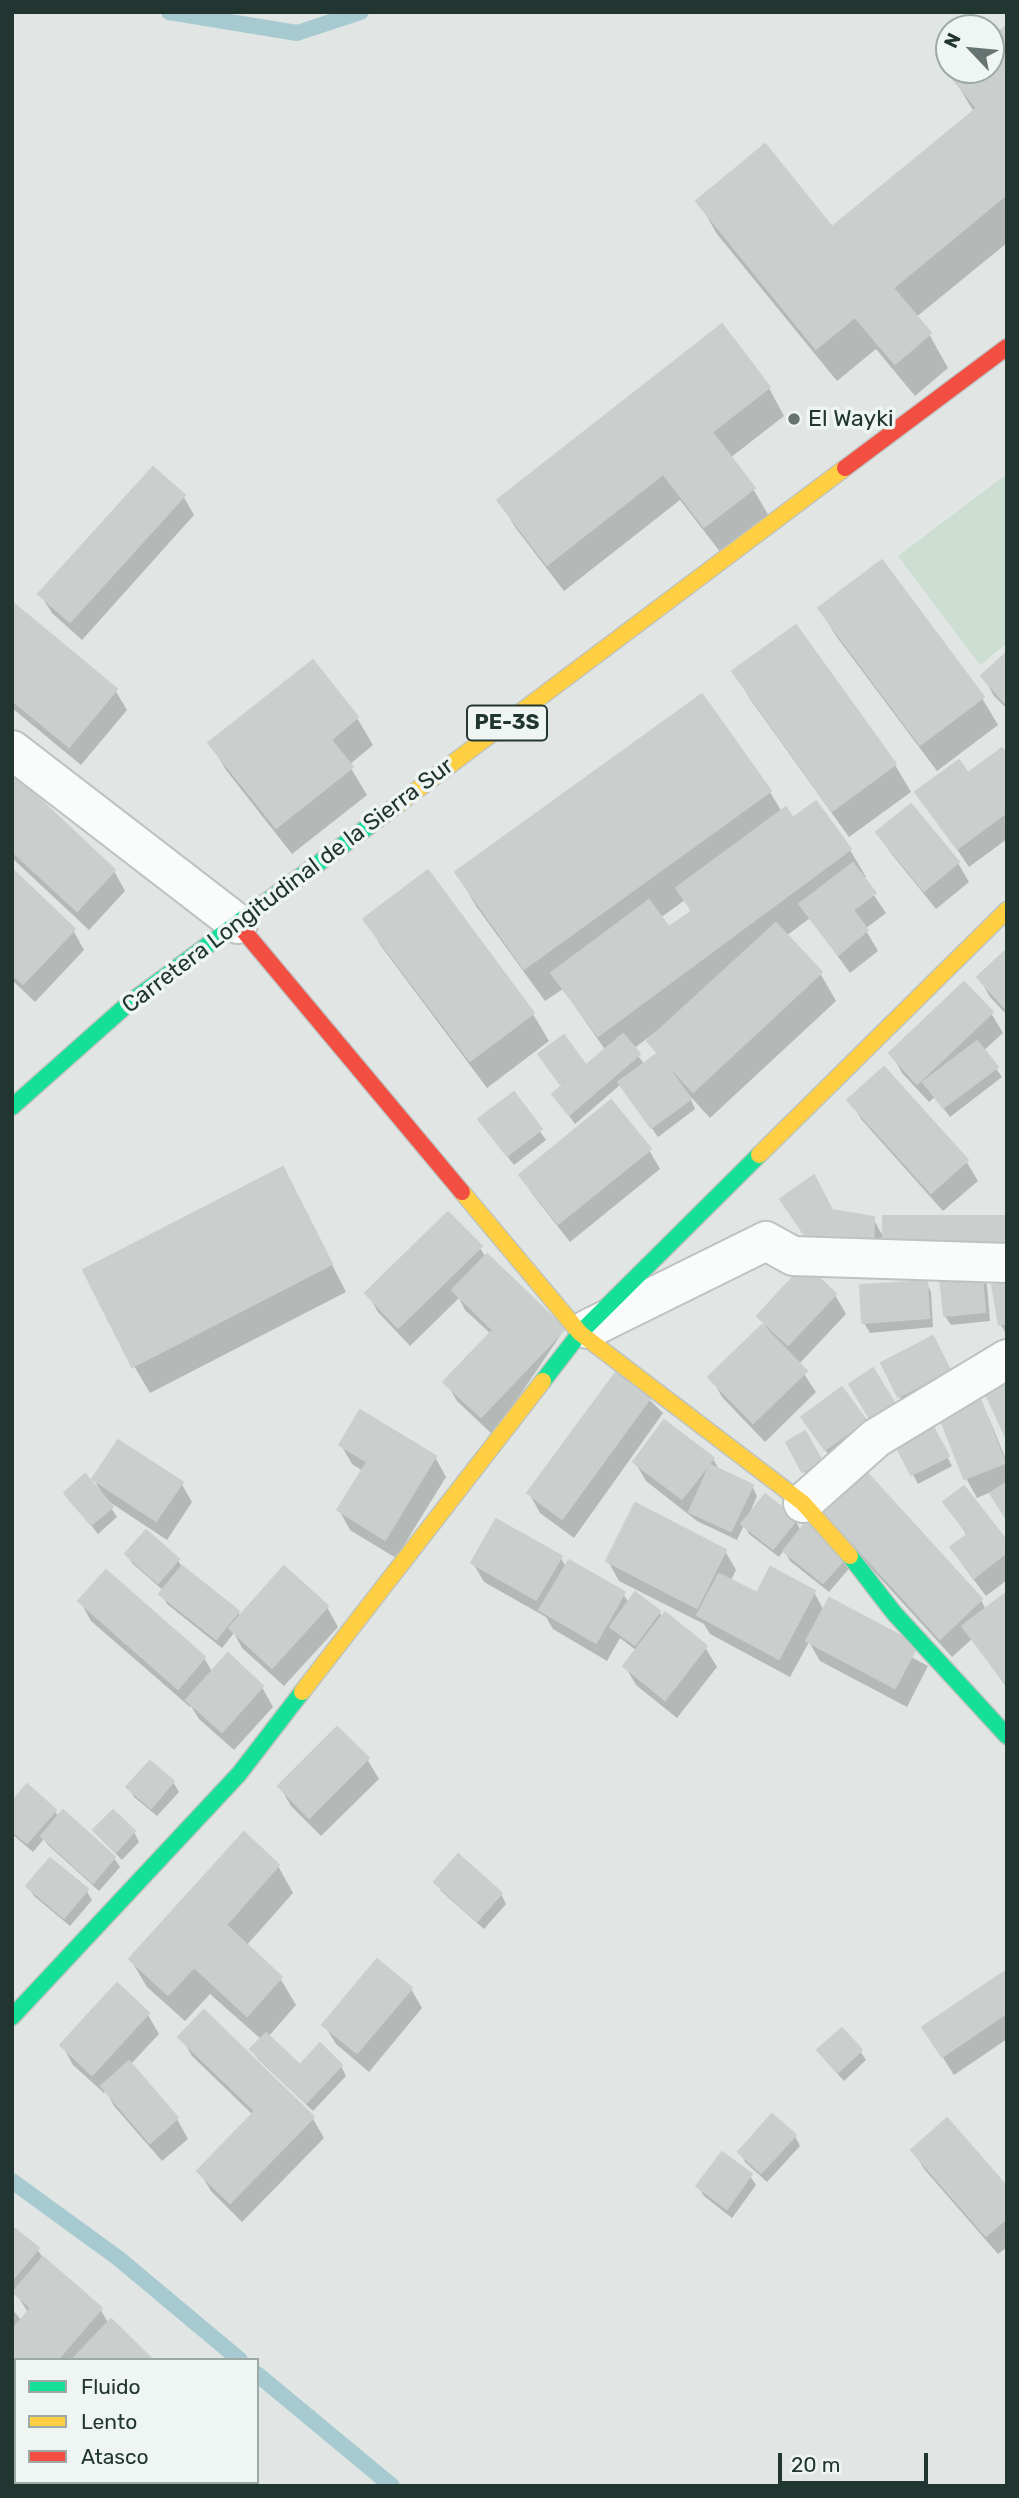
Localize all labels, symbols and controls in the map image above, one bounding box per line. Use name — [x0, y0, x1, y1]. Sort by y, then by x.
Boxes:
north arrow — [935, 14, 1005, 84]
text: N — [939, 29, 966, 52]
place label: El Wayki — [808, 405, 894, 433]
marker: El Wayki — [786, 411, 802, 427]
road number: PE-3S — [467, 706, 547, 740]
street label: Carretera Longitudinal de la Sierra Sur — [117, 752, 459, 1020]
legend — [14, 2358, 259, 2484]
text: Fluido — [81, 2374, 141, 2399]
text: Lento — [81, 2409, 137, 2434]
scale bar — [781, 2438, 932, 2482]
text: Atasco — [81, 2444, 149, 2469]
text: 20 m — [791, 2452, 840, 2477]

